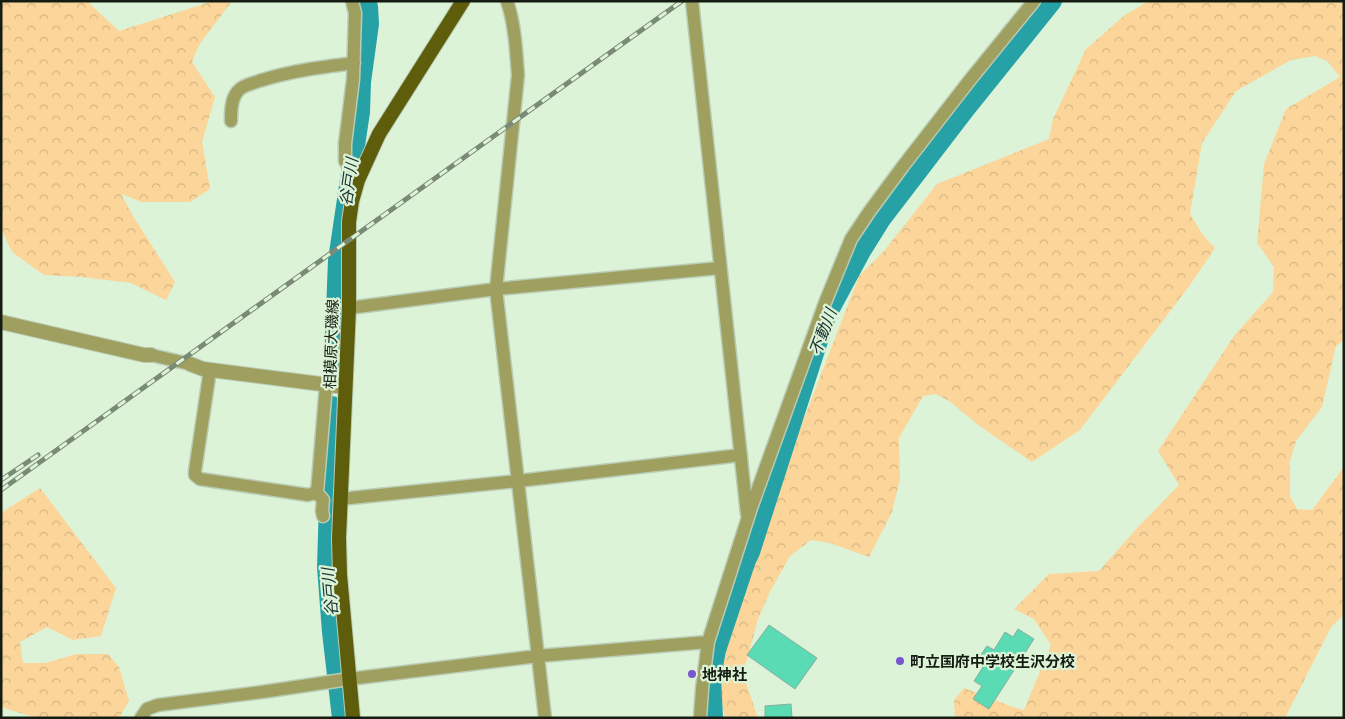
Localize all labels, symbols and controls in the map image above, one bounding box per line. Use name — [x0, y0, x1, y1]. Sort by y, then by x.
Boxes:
water label: 谷戸川 — [336, 155, 362, 207]
street label: 相模原大磯線 — [321, 299, 341, 389]
water label: 不動川 — [806, 304, 841, 358]
water label: 谷戸川 — [318, 565, 342, 617]
place label: 町立国府中学校生沢分校 — [910, 653, 1075, 670]
marker: 町立国府中学校生沢分校 — [894, 655, 906, 667]
place label: 地神社 — [702, 666, 747, 683]
marker: 地神社 — [686, 668, 698, 680]

